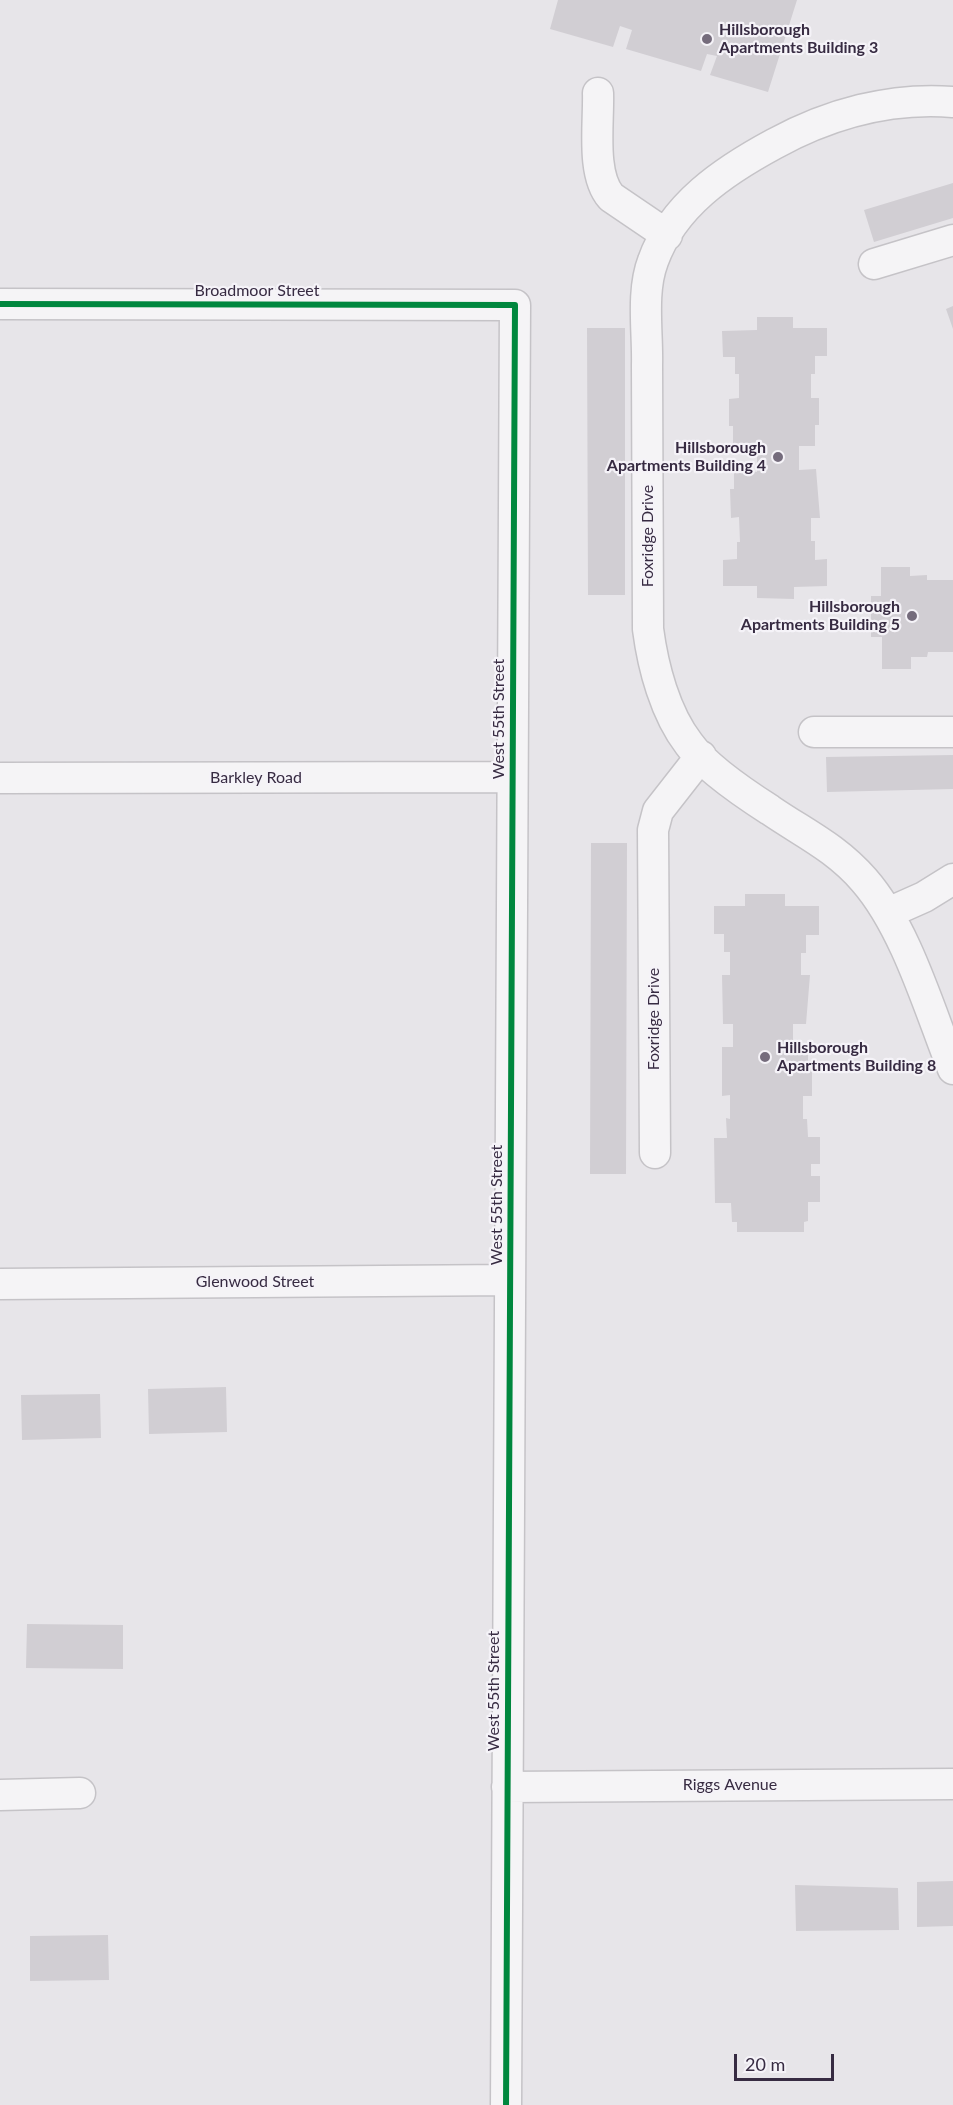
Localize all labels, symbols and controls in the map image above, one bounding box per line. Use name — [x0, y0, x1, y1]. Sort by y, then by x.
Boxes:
place label: Hillsborough Apartments Building 3 — [719, 20, 878, 58]
marker: Hillsborough Apartments Building 3 — [700, 32, 714, 46]
street label: Broadmoor Street — [195, 281, 319, 301]
place label: Hillsborough Apartments Building 4 — [607, 438, 766, 476]
marker: Hillsborough Apartments Building 4 — [771, 450, 785, 464]
street label: Foxridge Drive — [638, 485, 658, 587]
place label: Hillsborough Apartments Building 5 — [741, 597, 900, 635]
marker: Hillsborough Apartments Building 5 — [905, 609, 919, 623]
street label: West 55th Street — [489, 659, 509, 779]
street label: Barkley Road — [210, 768, 302, 788]
street label: Foxridge Drive — [644, 968, 664, 1070]
place label: Hillsborough Apartments Building 8 — [777, 1038, 936, 1076]
marker: Hillsborough Apartments Building 8 — [758, 1050, 772, 1064]
street label: West 55th Street — [487, 1145, 507, 1265]
street label: Glenwood Street — [196, 1272, 314, 1292]
street label: West 55th Street — [484, 1631, 504, 1751]
street label: Riggs Avenue — [683, 1775, 777, 1795]
scale bar — [737, 2042, 838, 2080]
text: 20 m — [745, 2053, 785, 2075]

